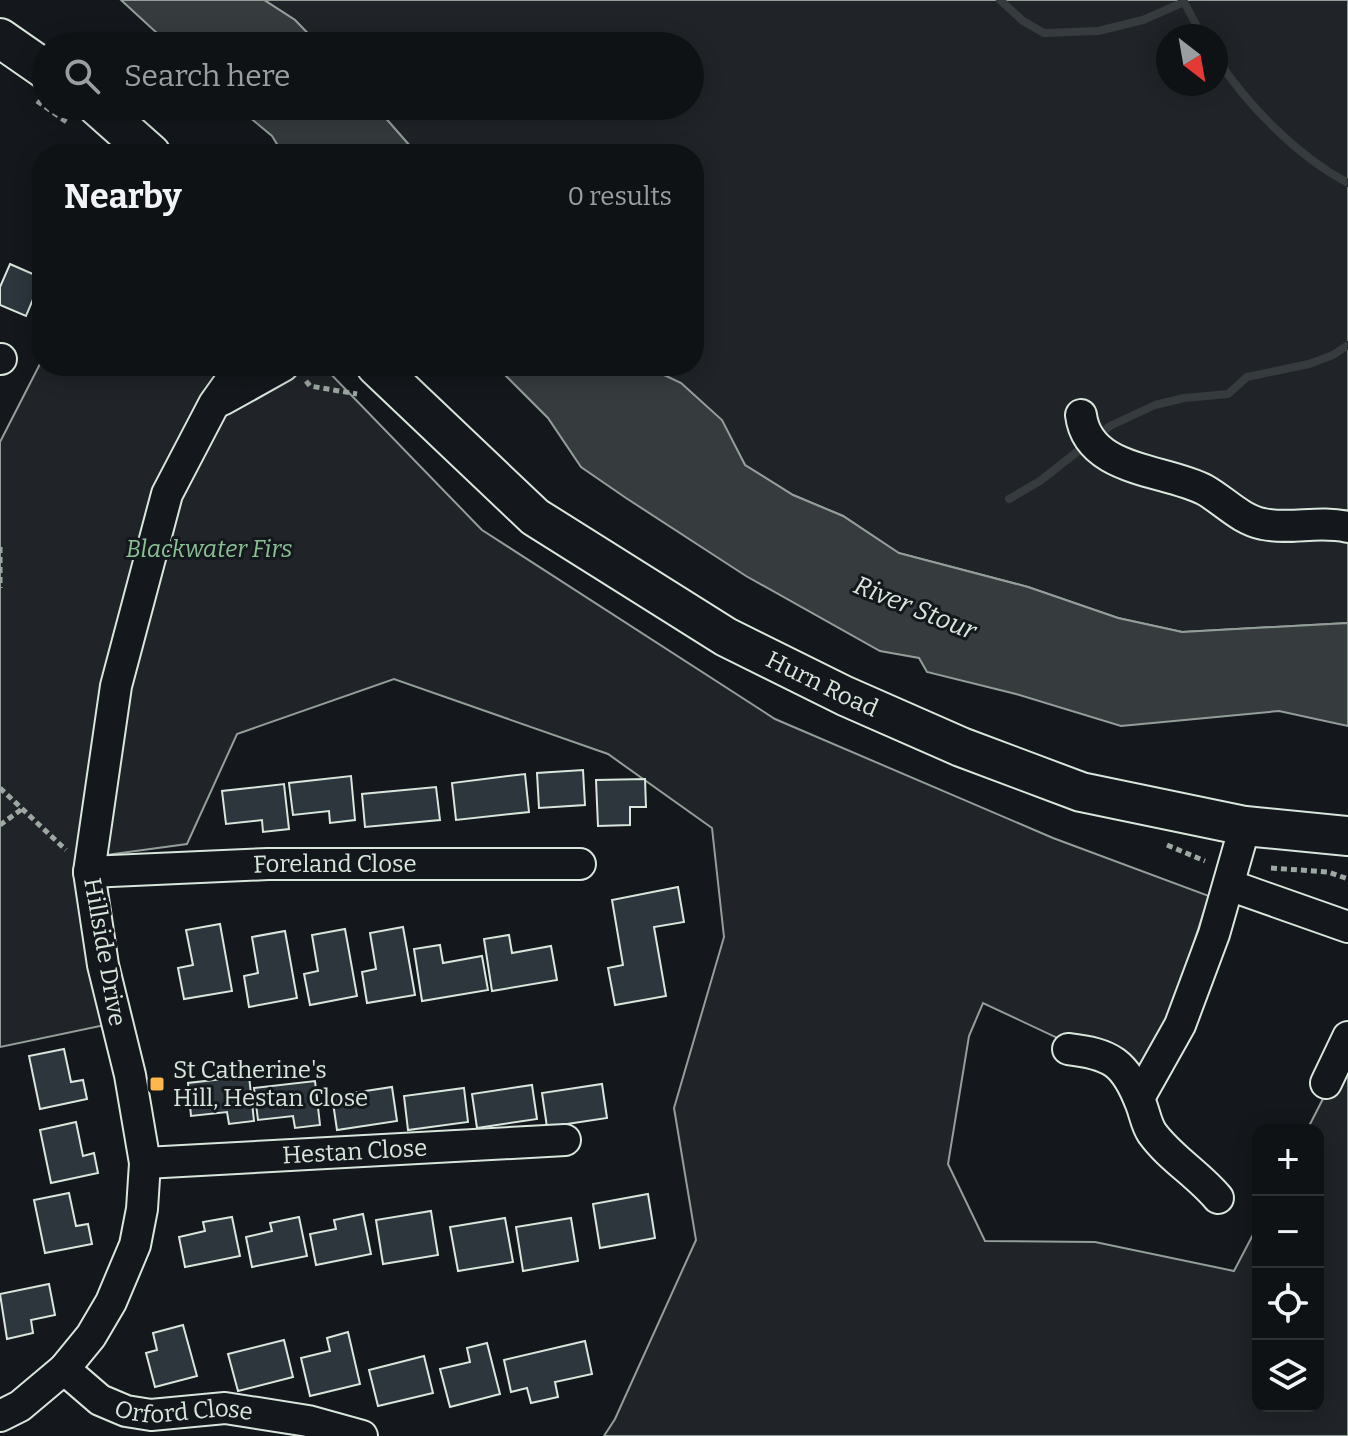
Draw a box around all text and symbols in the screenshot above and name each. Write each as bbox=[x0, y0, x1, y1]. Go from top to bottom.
north arrow bbox=[1156, 24, 1228, 96]
search box bbox=[32, 32, 704, 120]
icon: search bbox=[60, 54, 104, 98]
text: Search here bbox=[124, 58, 291, 94]
text: Nearby bbox=[64, 176, 182, 217]
text: 0 results bbox=[567, 181, 672, 212]
park label: Blackwater Firs bbox=[126, 535, 292, 563]
water label: River Stour bbox=[849, 569, 982, 647]
street label: Hurn Road bbox=[762, 645, 882, 723]
street label: Foreland Close bbox=[252, 850, 417, 879]
street label: Hillside Drive bbox=[78, 876, 132, 1028]
place label: St Catherine's Hill, Hestan Close bbox=[173, 1056, 368, 1112]
marker: St Catherine's Hill, Hestan Close bbox=[148, 1075, 166, 1093]
map controls bbox=[1252, 1124, 1324, 1412]
button: + bbox=[1252, 1124, 1324, 1196]
street label: Hestan Close bbox=[281, 1134, 428, 1169]
button: − bbox=[1252, 1196, 1324, 1268]
button: locate bbox=[1252, 1268, 1324, 1340]
button: layers bbox=[1252, 1340, 1324, 1412]
street label: Orford Close bbox=[110, 1394, 255, 1429]

